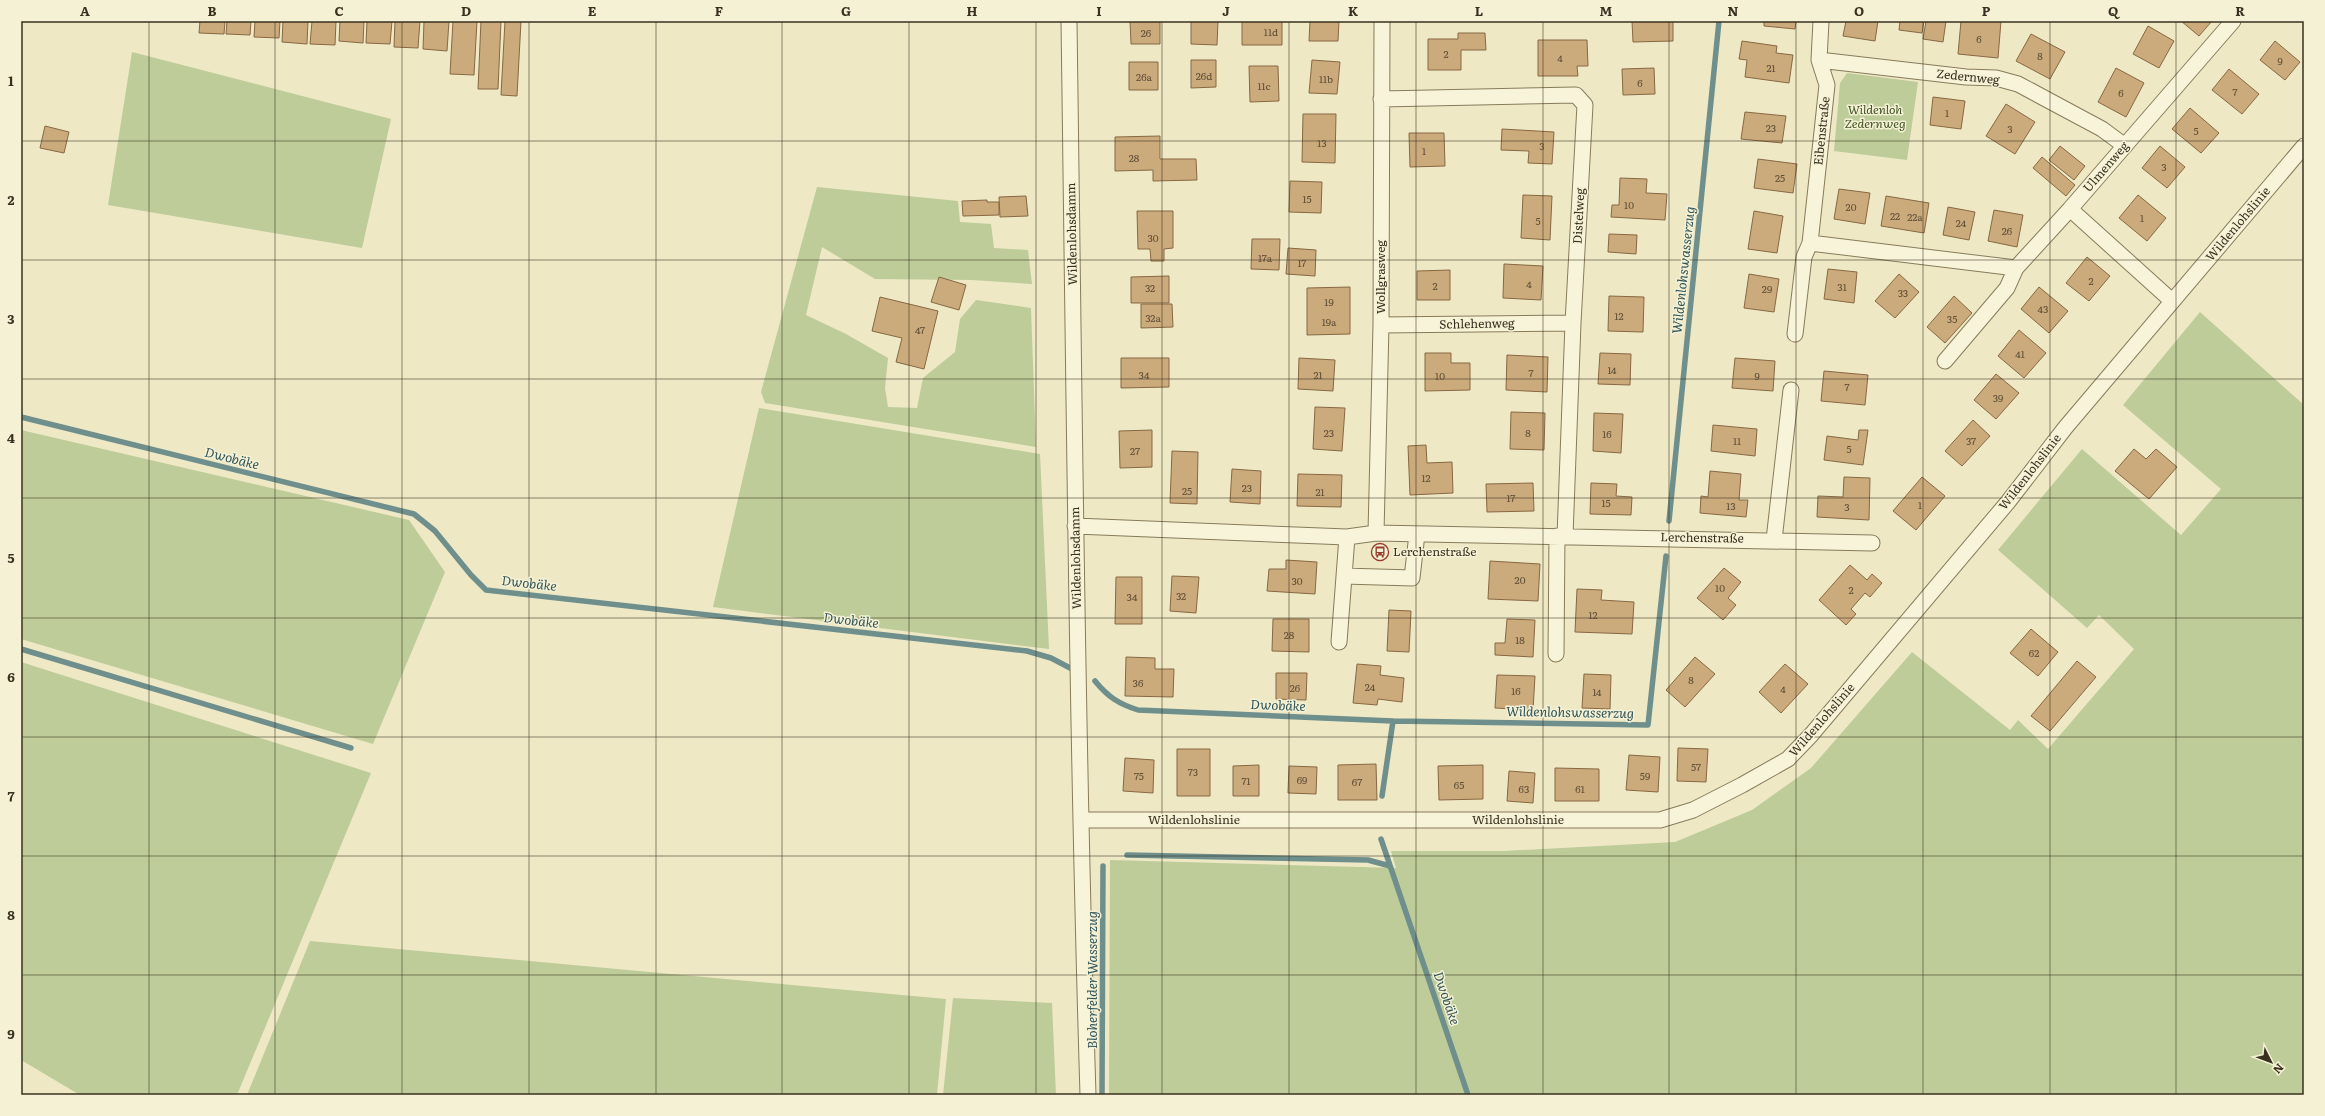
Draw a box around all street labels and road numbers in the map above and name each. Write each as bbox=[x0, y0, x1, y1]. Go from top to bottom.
street label: Zedernweg bbox=[1935, 64, 2001, 88]
street label: Eibenstraße bbox=[1808, 96, 1834, 166]
street label: Ulmenweg bbox=[2078, 137, 2133, 196]
street label: Wildenlohsdamm bbox=[1061, 182, 1081, 286]
street label: Wildenlohslinie bbox=[2201, 182, 2274, 264]
street label: Distelweg bbox=[1568, 187, 1588, 244]
street label: Wollgrasweg bbox=[1371, 240, 1389, 314]
street label: Schlehenweg bbox=[1439, 313, 1515, 333]
street label: Wildenlohslinie bbox=[1994, 430, 2065, 513]
street label: Wildenlohsdamm bbox=[1065, 506, 1085, 610]
street label: Lerchenstraße bbox=[1660, 527, 1744, 547]
street label: Wildenlohslinie bbox=[1784, 679, 1858, 760]
street label: Wildenlohslinie bbox=[1148, 810, 1240, 828]
street label: Wildenlohslinie bbox=[1472, 810, 1564, 828]

